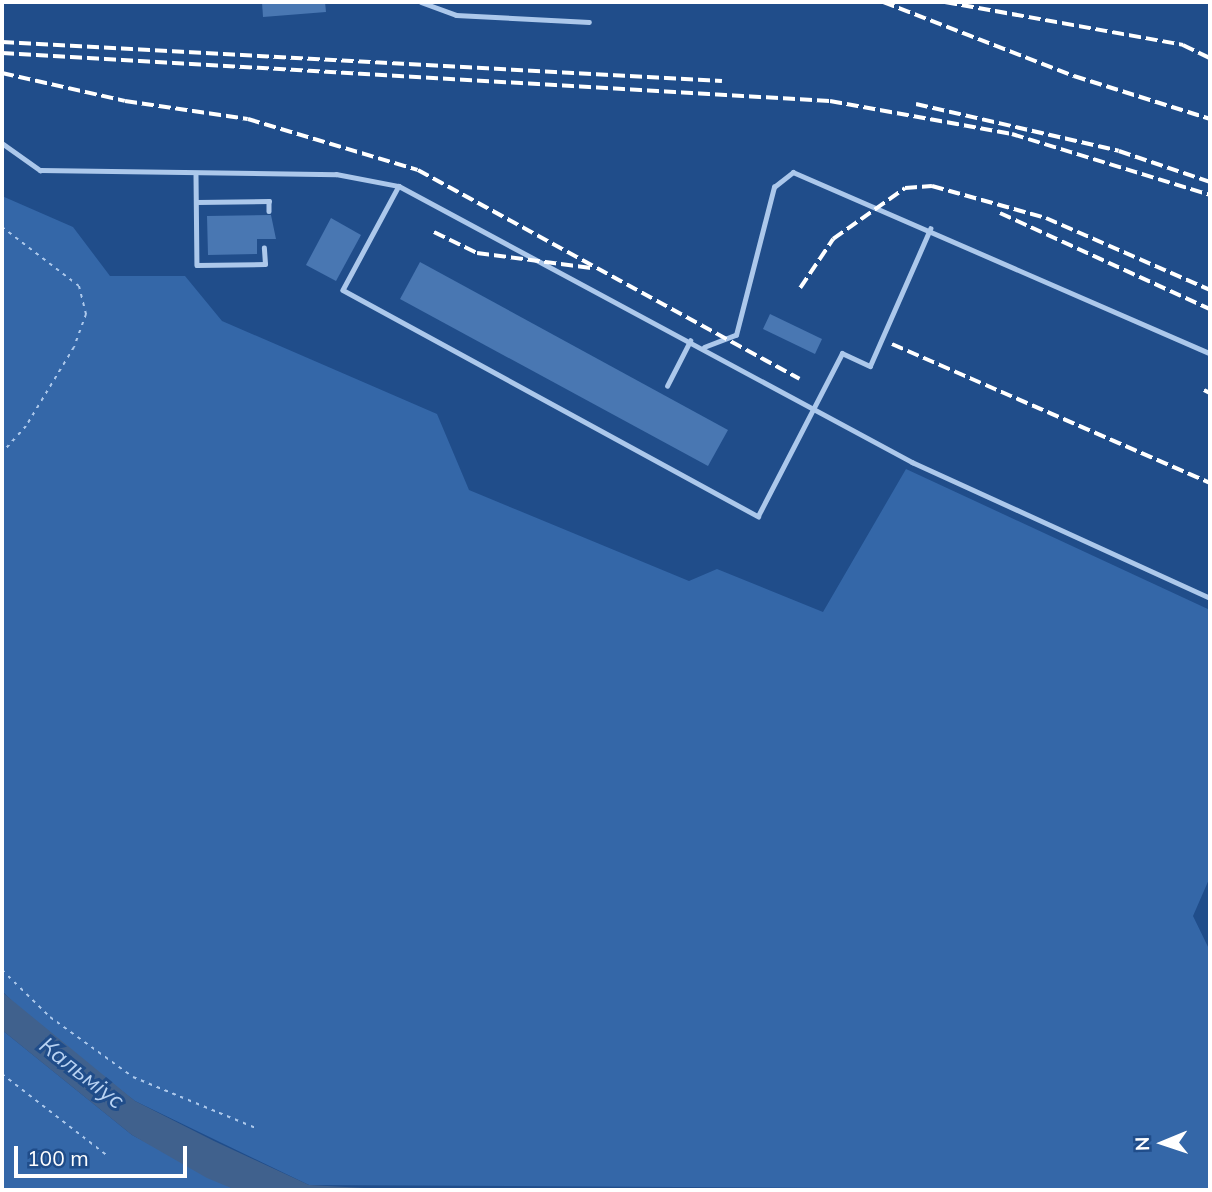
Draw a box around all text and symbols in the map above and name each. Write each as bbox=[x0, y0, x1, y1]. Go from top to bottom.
water label: Кальміус bbox=[34, 1031, 130, 1115]
north arrow bbox=[1128, 1108, 1198, 1178]
scale bar bbox=[18, 1132, 191, 1176]
text: N bbox=[1130, 1136, 1154, 1151]
text: 100 m bbox=[27, 1145, 89, 1171]

